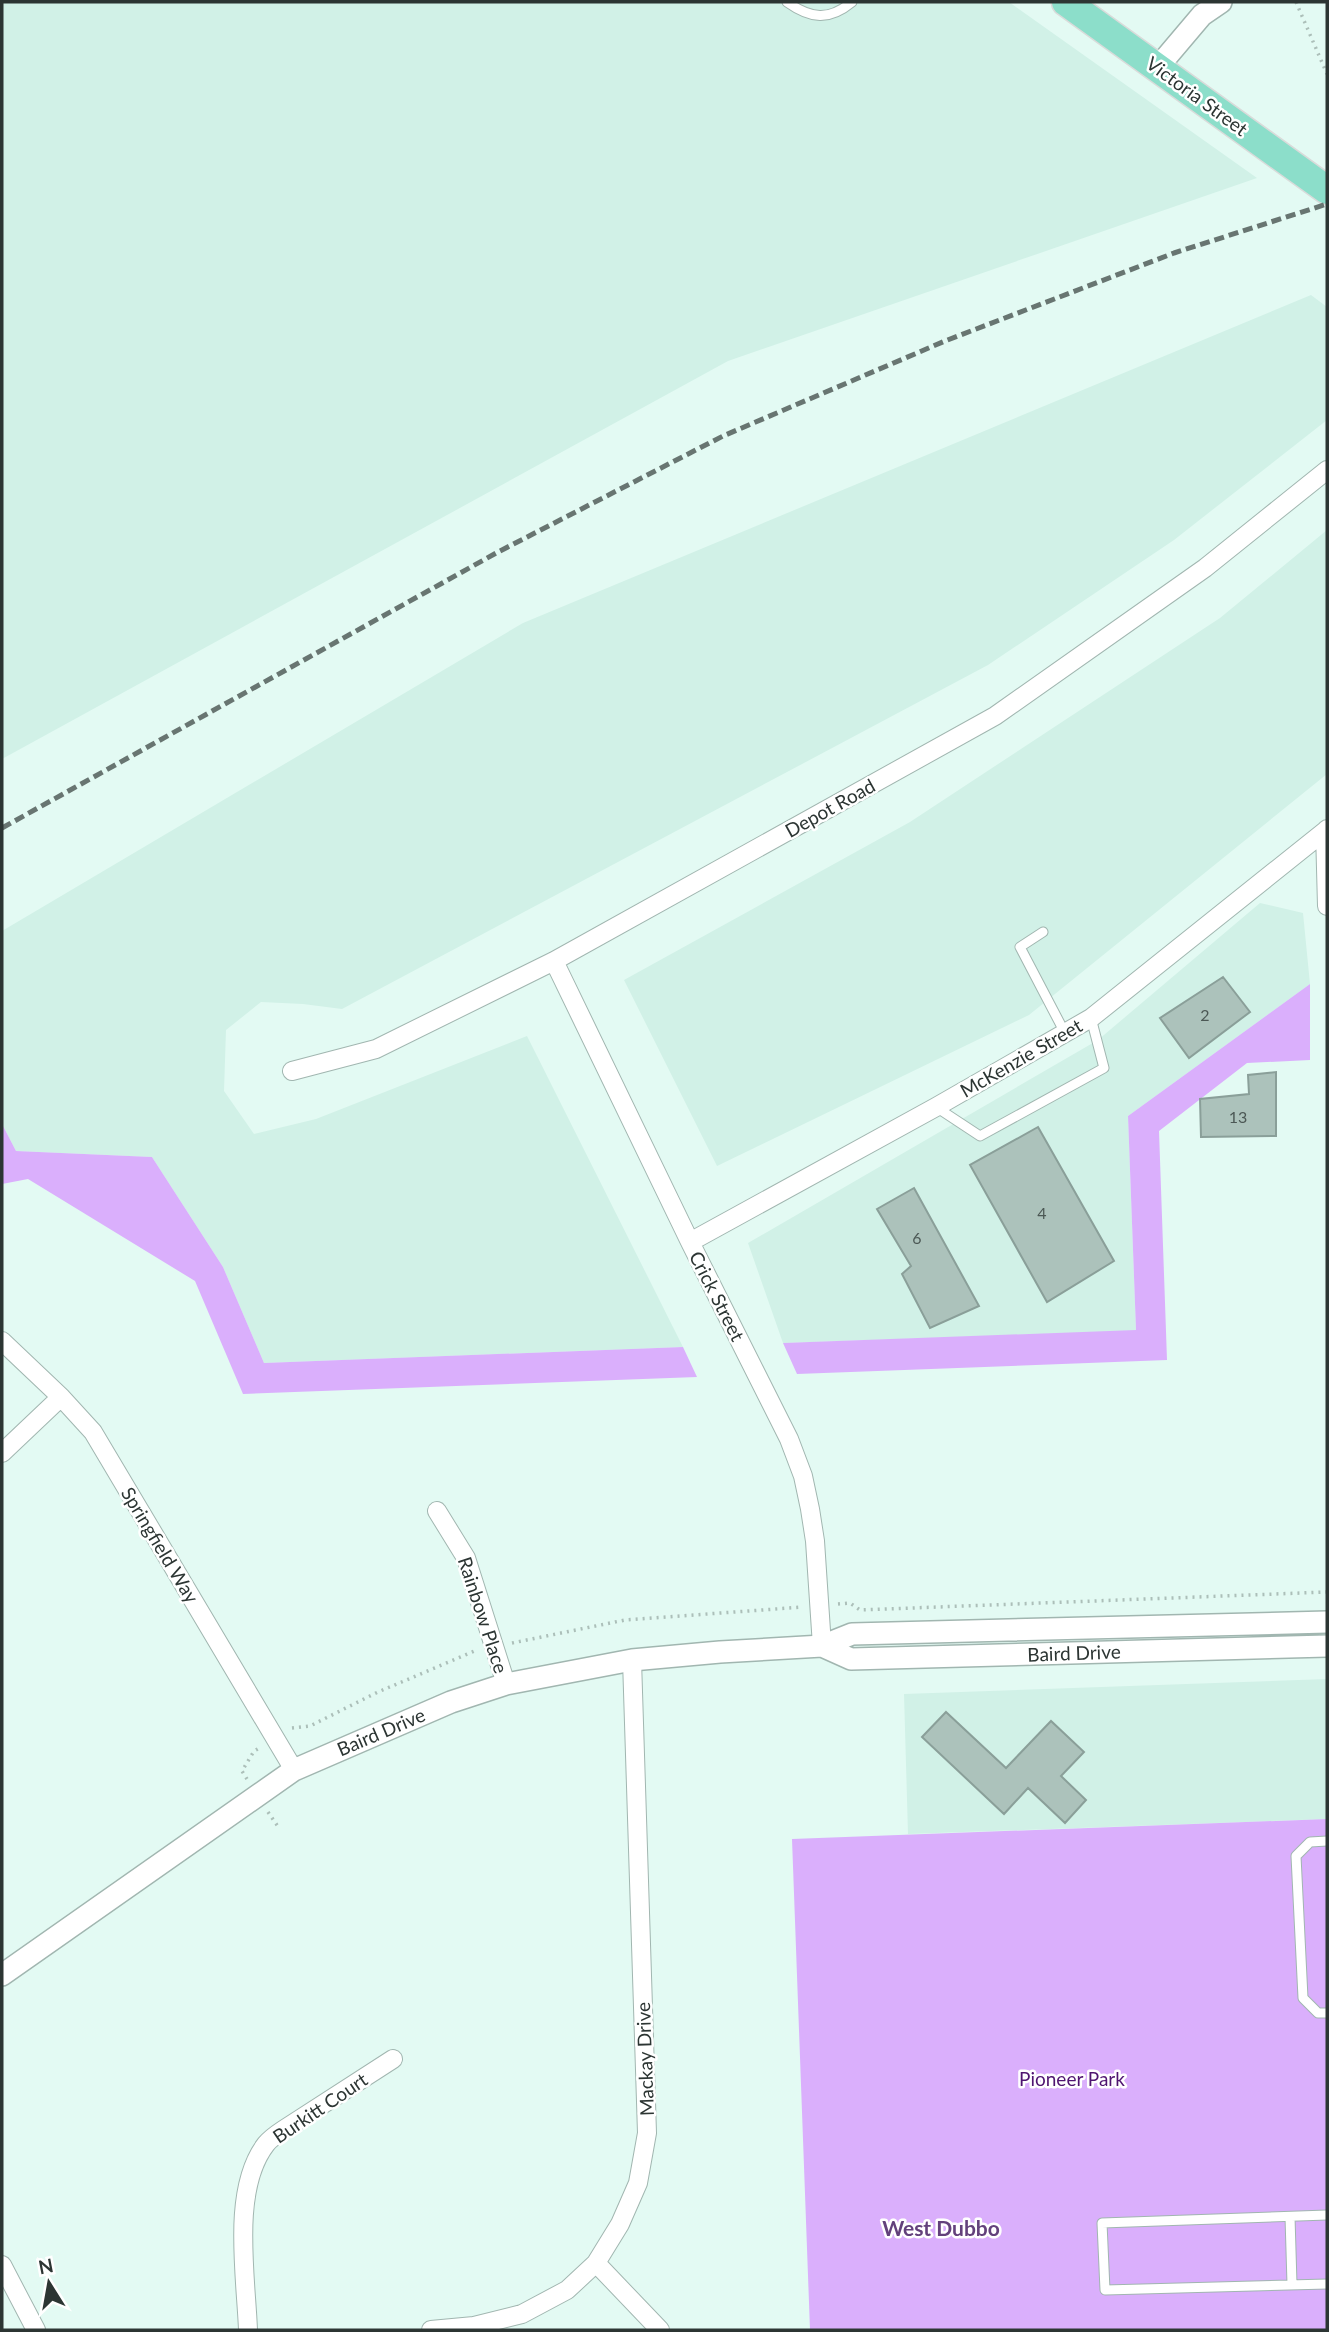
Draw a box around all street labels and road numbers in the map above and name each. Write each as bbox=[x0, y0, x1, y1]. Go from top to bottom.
street label: Victoria Street bbox=[1142, 51, 1253, 140]
street label: Depot Road bbox=[781, 773, 879, 842]
street label: McKenzie Street bbox=[956, 1013, 1086, 1102]
street label: Crick Street bbox=[685, 1247, 750, 1345]
street label: Springfield Way bbox=[117, 1483, 204, 1607]
street label: Rainbow Place bbox=[454, 1554, 513, 1676]
street label: Baird Drive bbox=[1027, 1639, 1121, 1666]
street label: Baird Drive bbox=[333, 1703, 428, 1760]
street label: Mackay Drive bbox=[631, 2002, 658, 2117]
street label: Burkitt Court bbox=[268, 2067, 372, 2148]

